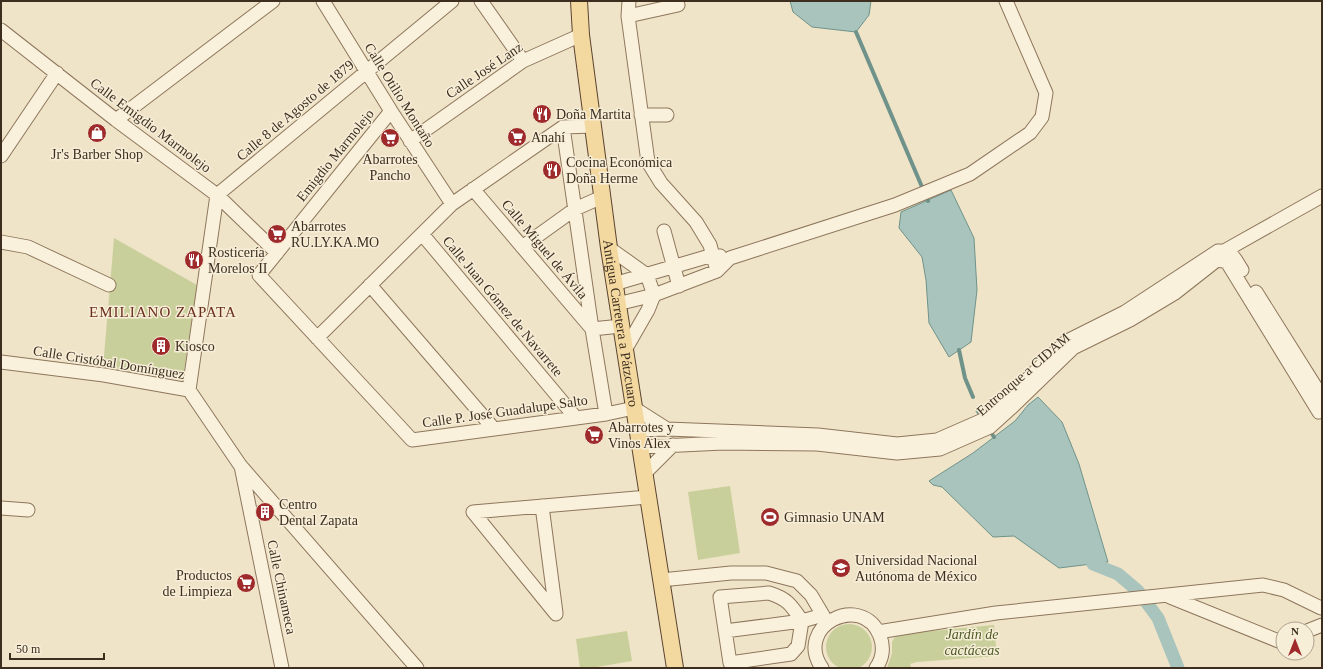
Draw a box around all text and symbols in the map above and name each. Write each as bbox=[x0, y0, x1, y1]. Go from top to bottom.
street label: Calle José Lanz bbox=[443, 39, 525, 101]
street label: Calle Otilio Montaño bbox=[361, 41, 438, 150]
street label: Calle 8 de Agosto de 1879 bbox=[234, 57, 357, 164]
street label: Calle Emigdio Marmolejo bbox=[87, 75, 214, 176]
restaurant icon: Doña Martita bbox=[531, 103, 553, 125]
street label: Emigdio Marmolejo bbox=[294, 106, 377, 204]
place label: Doña Martita bbox=[556, 107, 632, 122]
shop icon: Jr's Barber Shop bbox=[86, 122, 108, 144]
supermarket icon: Anahí bbox=[506, 126, 528, 148]
supermarket icon: Abarrotes Pancho bbox=[379, 127, 401, 149]
place label: Anahí bbox=[531, 130, 565, 145]
place label: Jr's Barber Shop bbox=[51, 147, 143, 162]
place label: Abarrotes Pancho bbox=[362, 152, 418, 183]
place label: Cocina Económica Doña Herme bbox=[566, 155, 673, 186]
restaurant icon: Cocina Económica Doña Herme bbox=[541, 159, 563, 181]
street label: Calle Miguel de Ávila bbox=[499, 196, 592, 303]
place label: Abarrotes RU.LY.KA.MO bbox=[291, 219, 379, 250]
supermarket icon: Abarrotes RU.LY.KA.MO bbox=[266, 223, 288, 245]
street label: Calle Juan Gómez de Navarrete bbox=[440, 233, 566, 379]
street label: Antigua Carretera a Pátzcuaro bbox=[600, 239, 641, 408]
place label: Rosticería Morelos II bbox=[208, 245, 268, 276]
restaurant icon: Rosticería Morelos II bbox=[183, 249, 205, 271]
district label: EMILIANO ZAPATA bbox=[89, 304, 237, 320]
street label: Entronque a CIDAM bbox=[974, 330, 1073, 419]
building icon: Kiosco bbox=[150, 335, 172, 357]
place label: Kiosco bbox=[175, 339, 215, 354]
street label: Calle Cristóbal Domínguez bbox=[32, 343, 186, 382]
street label: Calle P. José Guadalupe Salto bbox=[421, 392, 589, 431]
place label: Abarrotes y Vinos Alex bbox=[608, 420, 674, 451]
supermarket icon: Abarrotes y Vinos Alex bbox=[583, 424, 605, 446]
place label: Centro Dental Zapata bbox=[279, 497, 359, 528]
building icon: Centro Dental Zapata bbox=[254, 501, 276, 523]
sports icon: Gimnasio UNAM bbox=[759, 506, 781, 528]
place label: Gimnasio UNAM bbox=[784, 510, 885, 525]
street label: Calle Chinameca bbox=[264, 539, 299, 636]
place label: Universidad Nacional Autónoma de México bbox=[855, 553, 978, 584]
school or university icon: Universidad Nacional Autónoma de México bbox=[830, 557, 852, 579]
place label: Productos de Limpieza bbox=[162, 568, 233, 599]
supermarket icon: Productos de Limpieza bbox=[235, 572, 257, 594]
north arrow bbox=[1275, 621, 1315, 661]
text: N bbox=[1291, 625, 1299, 637]
park label: Jardín de cactáceas bbox=[944, 627, 1000, 658]
scale bar bbox=[10, 635, 104, 661]
text: 50 m bbox=[16, 642, 41, 656]

